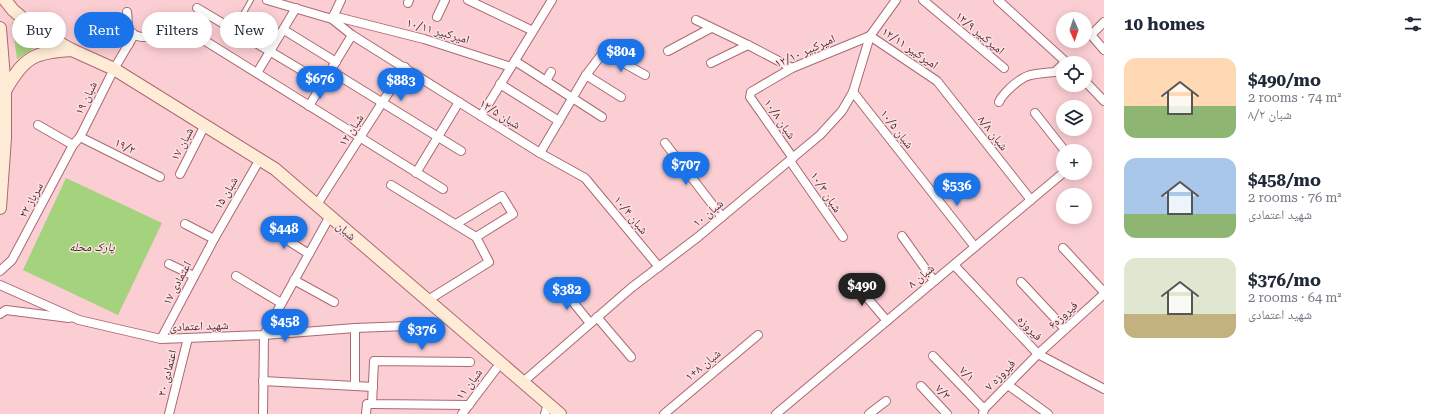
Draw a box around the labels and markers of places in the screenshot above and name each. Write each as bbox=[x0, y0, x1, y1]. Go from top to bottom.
pin: $804 bbox=[597, 39, 645, 73]
pin: $676 bbox=[296, 66, 344, 100]
pin: $883 bbox=[377, 68, 425, 102]
pin: $707 bbox=[662, 152, 710, 186]
pin: $536 bbox=[933, 173, 981, 207]
pin: $448 bbox=[260, 216, 308, 250]
pin: $490 bbox=[838, 273, 886, 307]
pin: $382 bbox=[543, 277, 591, 311]
pin: $458 bbox=[261, 309, 309, 343]
pin: $376 bbox=[398, 317, 446, 351]

